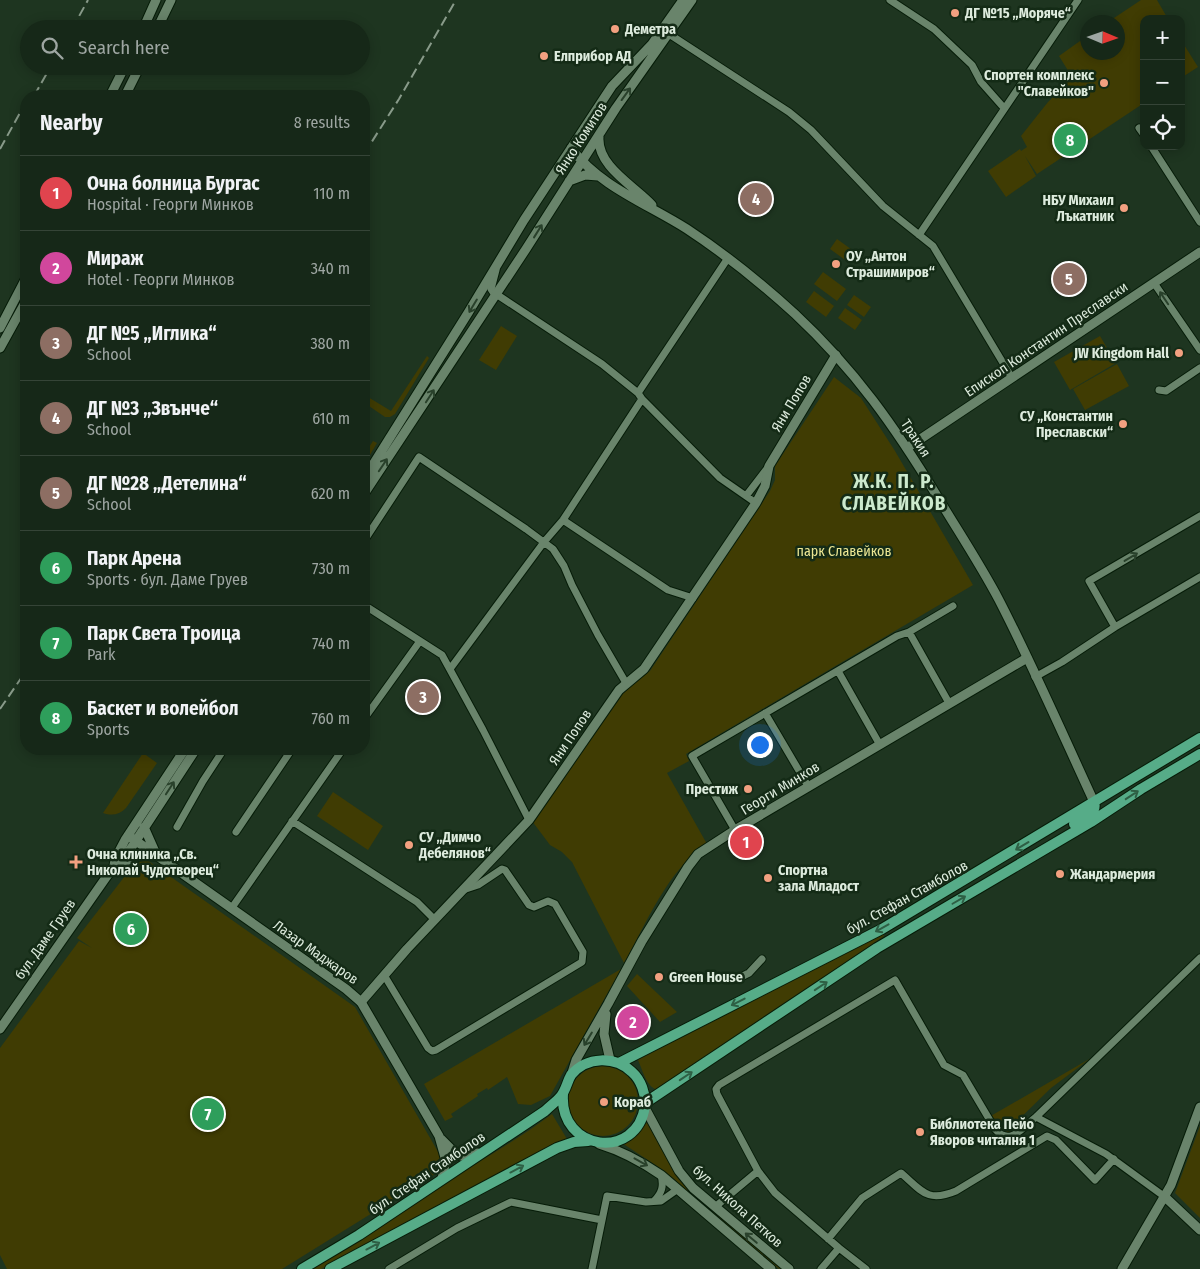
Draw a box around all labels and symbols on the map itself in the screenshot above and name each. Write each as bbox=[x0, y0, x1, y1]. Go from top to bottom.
place label: ДГ №15 „Моряче“ bbox=[964, 5, 1071, 22]
marker: ДГ №15 „Моряче“ bbox=[949, 7, 961, 19]
north arrow bbox=[1080, 15, 1125, 60]
place label: Деметра bbox=[624, 21, 676, 38]
marker: Деметра bbox=[609, 23, 621, 35]
place label: Елприбор АД bbox=[554, 48, 631, 65]
marker: Елприбор АД bbox=[538, 50, 550, 62]
place label: Спортен комплекс "Славейков" bbox=[984, 67, 1095, 100]
marker: Спортен комплекс "Славейков" bbox=[1098, 77, 1110, 89]
one-way arrow bbox=[621, 87, 631, 101]
street label: Янко Комитов bbox=[552, 99, 611, 178]
pin: 8 bbox=[1054, 121, 1086, 159]
pin: 4 bbox=[740, 180, 772, 218]
place label: НБУ Михаил Лъкатник bbox=[1043, 192, 1115, 225]
marker: НБУ Михаил Лъкатник bbox=[1118, 202, 1130, 214]
one-way arrow bbox=[533, 224, 543, 238]
place label: ОУ „Антон Страшимиров“ bbox=[846, 248, 935, 281]
marker: ОУ „Антон Страшимиров“ bbox=[830, 258, 842, 270]
pin: 5 bbox=[1053, 260, 1085, 298]
street label: Епископ Константин Преславски bbox=[961, 278, 1131, 401]
one-way arrow bbox=[1159, 292, 1169, 306]
one-way arrow bbox=[467, 298, 477, 312]
place label: JW Kingdom Hall bbox=[1073, 345, 1169, 362]
marker: JW Kingdom Hall bbox=[1173, 347, 1185, 359]
street label: Яни Попов bbox=[768, 372, 815, 435]
one-way arrow bbox=[425, 389, 435, 403]
place label: СУ „Константин Преславски“ bbox=[1020, 408, 1113, 441]
street label: Тракия bbox=[897, 416, 934, 460]
marker: СУ „Константин Преславски“ bbox=[1117, 418, 1129, 430]
one-way arrow bbox=[378, 458, 388, 472]
district label: Ж.К. П. Р. СЛАВЕЙКОВ bbox=[842, 470, 946, 515]
park label: парк Славейков bbox=[796, 543, 892, 560]
one-way arrow bbox=[1123, 551, 1137, 561]
pin: 3 bbox=[407, 678, 439, 716]
street label: Яни Попов bbox=[546, 706, 595, 768]
your location bbox=[747, 732, 773, 758]
street label: Георги Минков bbox=[738, 758, 823, 819]
one-way arrow bbox=[165, 781, 175, 795]
place label: Престиж bbox=[686, 781, 738, 798]
marker: Престиж bbox=[742, 783, 754, 795]
one-way arrow bbox=[1125, 790, 1139, 800]
pin: 1 bbox=[730, 823, 762, 861]
place label: СУ „Димчо Дебелянов“ bbox=[418, 829, 491, 862]
marker: СУ „Димчо Дебелянов“ bbox=[403, 839, 415, 851]
one-way arrow bbox=[1016, 841, 1030, 851]
place label: Oчна клиника „Св. Николай Чудотворец“ bbox=[87, 846, 219, 879]
marker: Oчна клиника „Св. Николай Чудотворец“ bbox=[69, 855, 83, 869]
street label: бул. Стефан Стамболов bbox=[844, 857, 971, 938]
place label: Спортна зала Младост bbox=[778, 862, 860, 895]
place label: Жандармерия bbox=[1069, 866, 1155, 883]
marker: Жандармерия bbox=[1054, 868, 1066, 880]
marker: Спортна зала Младост bbox=[762, 872, 774, 884]
one-way arrow bbox=[951, 894, 965, 904]
street label: бул. Даме Груев bbox=[11, 896, 79, 983]
pin: 6 bbox=[115, 910, 147, 948]
street label: Лазар Маджаров bbox=[270, 917, 362, 988]
one-way arrow bbox=[875, 923, 890, 933]
place label: Green House bbox=[669, 969, 743, 986]
marker: Green House bbox=[653, 971, 665, 983]
one-way arrow bbox=[814, 981, 828, 991]
one-way arrow bbox=[731, 998, 746, 1007]
pin: 2 bbox=[617, 1003, 649, 1041]
one-way arrow bbox=[582, 1032, 592, 1046]
one-way arrow bbox=[678, 1071, 692, 1081]
place label: Кораб bbox=[614, 1094, 651, 1111]
pin: 7 bbox=[192, 1095, 224, 1133]
marker: Кораб bbox=[598, 1096, 610, 1108]
place label: Библиотека Пейо Яворов читалня 1 bbox=[930, 1116, 1035, 1149]
marker: Библиотека Пейо Яворов читалня 1 bbox=[914, 1126, 926, 1138]
street label: бул. Стефан Стамболов bbox=[366, 1128, 489, 1219]
one-way arrow bbox=[634, 1158, 648, 1168]
street label: бул. Никола Петков bbox=[689, 1161, 786, 1251]
one-way arrow bbox=[509, 1164, 524, 1174]
one-way arrow bbox=[745, 1232, 758, 1243]
one-way arrow bbox=[366, 1240, 380, 1250]

